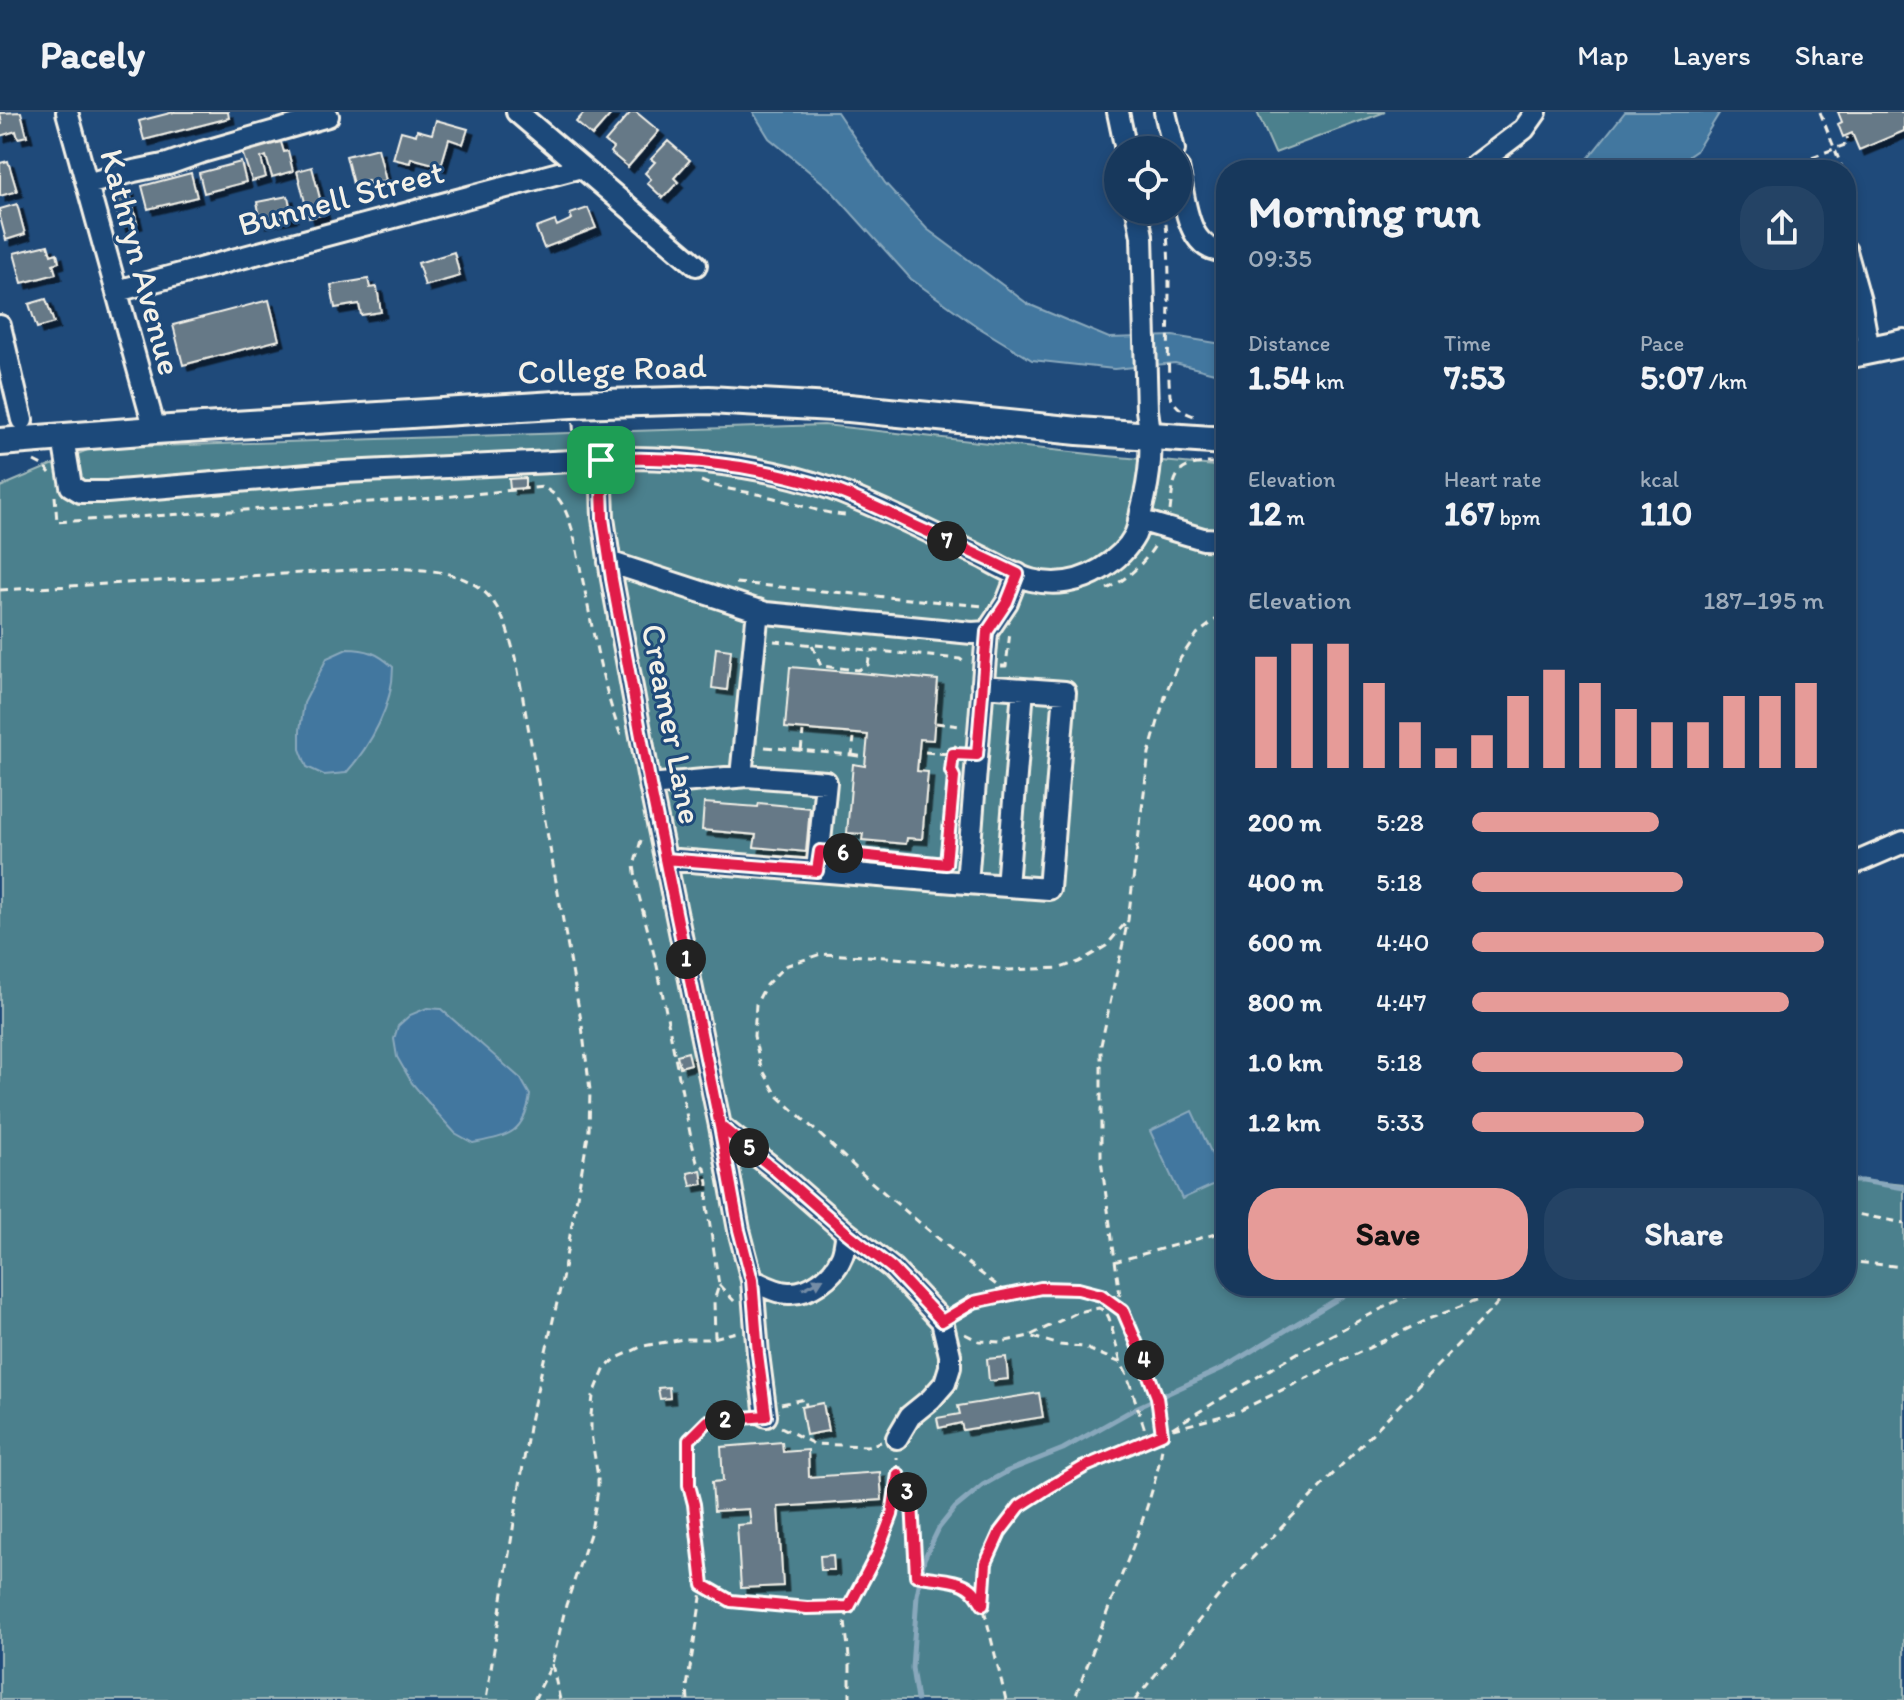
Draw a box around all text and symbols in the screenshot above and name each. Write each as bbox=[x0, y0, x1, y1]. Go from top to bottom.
text: Pacely bbox=[40, 32, 145, 78]
text: Map bbox=[1577, 38, 1629, 72]
text: Layers bbox=[1673, 38, 1751, 72]
text: Share bbox=[1795, 38, 1864, 72]
map controls bbox=[1104, 136, 1192, 224]
button: locate bbox=[1104, 136, 1192, 224]
street label: Kathryn Avenue bbox=[91, 144, 191, 380]
street label: Bunnell Street bbox=[233, 151, 449, 245]
text: Morning run bbox=[1248, 185, 1481, 238]
button: share bbox=[1740, 186, 1824, 270]
text: 09:35 bbox=[1248, 242, 1312, 274]
text: Distance bbox=[1248, 330, 1330, 357]
text: Time bbox=[1444, 330, 1491, 357]
text: Pace bbox=[1640, 330, 1684, 357]
street label: College Road bbox=[517, 345, 708, 393]
text: 1.54 bbox=[1248, 357, 1310, 398]
text: 7:53 bbox=[1444, 357, 1506, 398]
text: 5:07 bbox=[1640, 357, 1704, 398]
text: km bbox=[1310, 368, 1344, 395]
text: /km bbox=[1704, 368, 1747, 395]
pin bbox=[567, 426, 635, 494]
icon: arrive bbox=[579, 438, 623, 482]
text: Elevation bbox=[1248, 466, 1335, 493]
text: Heart rate bbox=[1444, 466, 1541, 493]
text: kcal bbox=[1640, 466, 1679, 493]
text: 12 bbox=[1248, 493, 1282, 534]
text: 167 bbox=[1444, 493, 1495, 534]
text: 110 bbox=[1640, 493, 1693, 534]
text: m bbox=[1282, 504, 1305, 531]
text: bpm bbox=[1495, 504, 1540, 531]
pin: 7 bbox=[927, 521, 967, 561]
text: 7 bbox=[942, 527, 952, 554]
text: Elevation bbox=[1248, 584, 1351, 616]
text: 187–195 m bbox=[1703, 584, 1824, 616]
street label: Creamer Lane bbox=[632, 620, 712, 828]
text: 200 m bbox=[1248, 806, 1321, 838]
text: 5:28 bbox=[1376, 806, 1424, 838]
pin: 6 bbox=[823, 833, 863, 873]
text: 6 bbox=[837, 839, 849, 866]
text: 400 m bbox=[1248, 866, 1323, 898]
text: 5:18 bbox=[1376, 866, 1422, 898]
text: 600 m bbox=[1248, 926, 1322, 958]
text: 4:40 bbox=[1376, 926, 1430, 958]
pin: 1 bbox=[666, 939, 706, 979]
text: 1 bbox=[681, 945, 691, 972]
text: 800 m bbox=[1248, 986, 1322, 1018]
text: 4:47 bbox=[1376, 986, 1427, 1018]
text: 1.0 km bbox=[1248, 1046, 1323, 1078]
text: 5:18 bbox=[1376, 1046, 1422, 1078]
text: 1.2 km bbox=[1248, 1106, 1320, 1138]
text: 5:33 bbox=[1376, 1106, 1424, 1138]
pin: 5 bbox=[729, 1128, 769, 1168]
text: 5 bbox=[743, 1134, 755, 1161]
button: Save bbox=[1248, 1188, 1528, 1280]
button: Share bbox=[1544, 1188, 1824, 1280]
one-way arrow bbox=[802, 1278, 824, 1292]
pin: 4 bbox=[1124, 1340, 1164, 1380]
text: 4 bbox=[1137, 1346, 1151, 1373]
pin: 2 bbox=[705, 1400, 745, 1440]
text: 2 bbox=[719, 1406, 731, 1433]
pin: 3 bbox=[887, 1472, 927, 1512]
text: 3 bbox=[901, 1478, 913, 1505]

